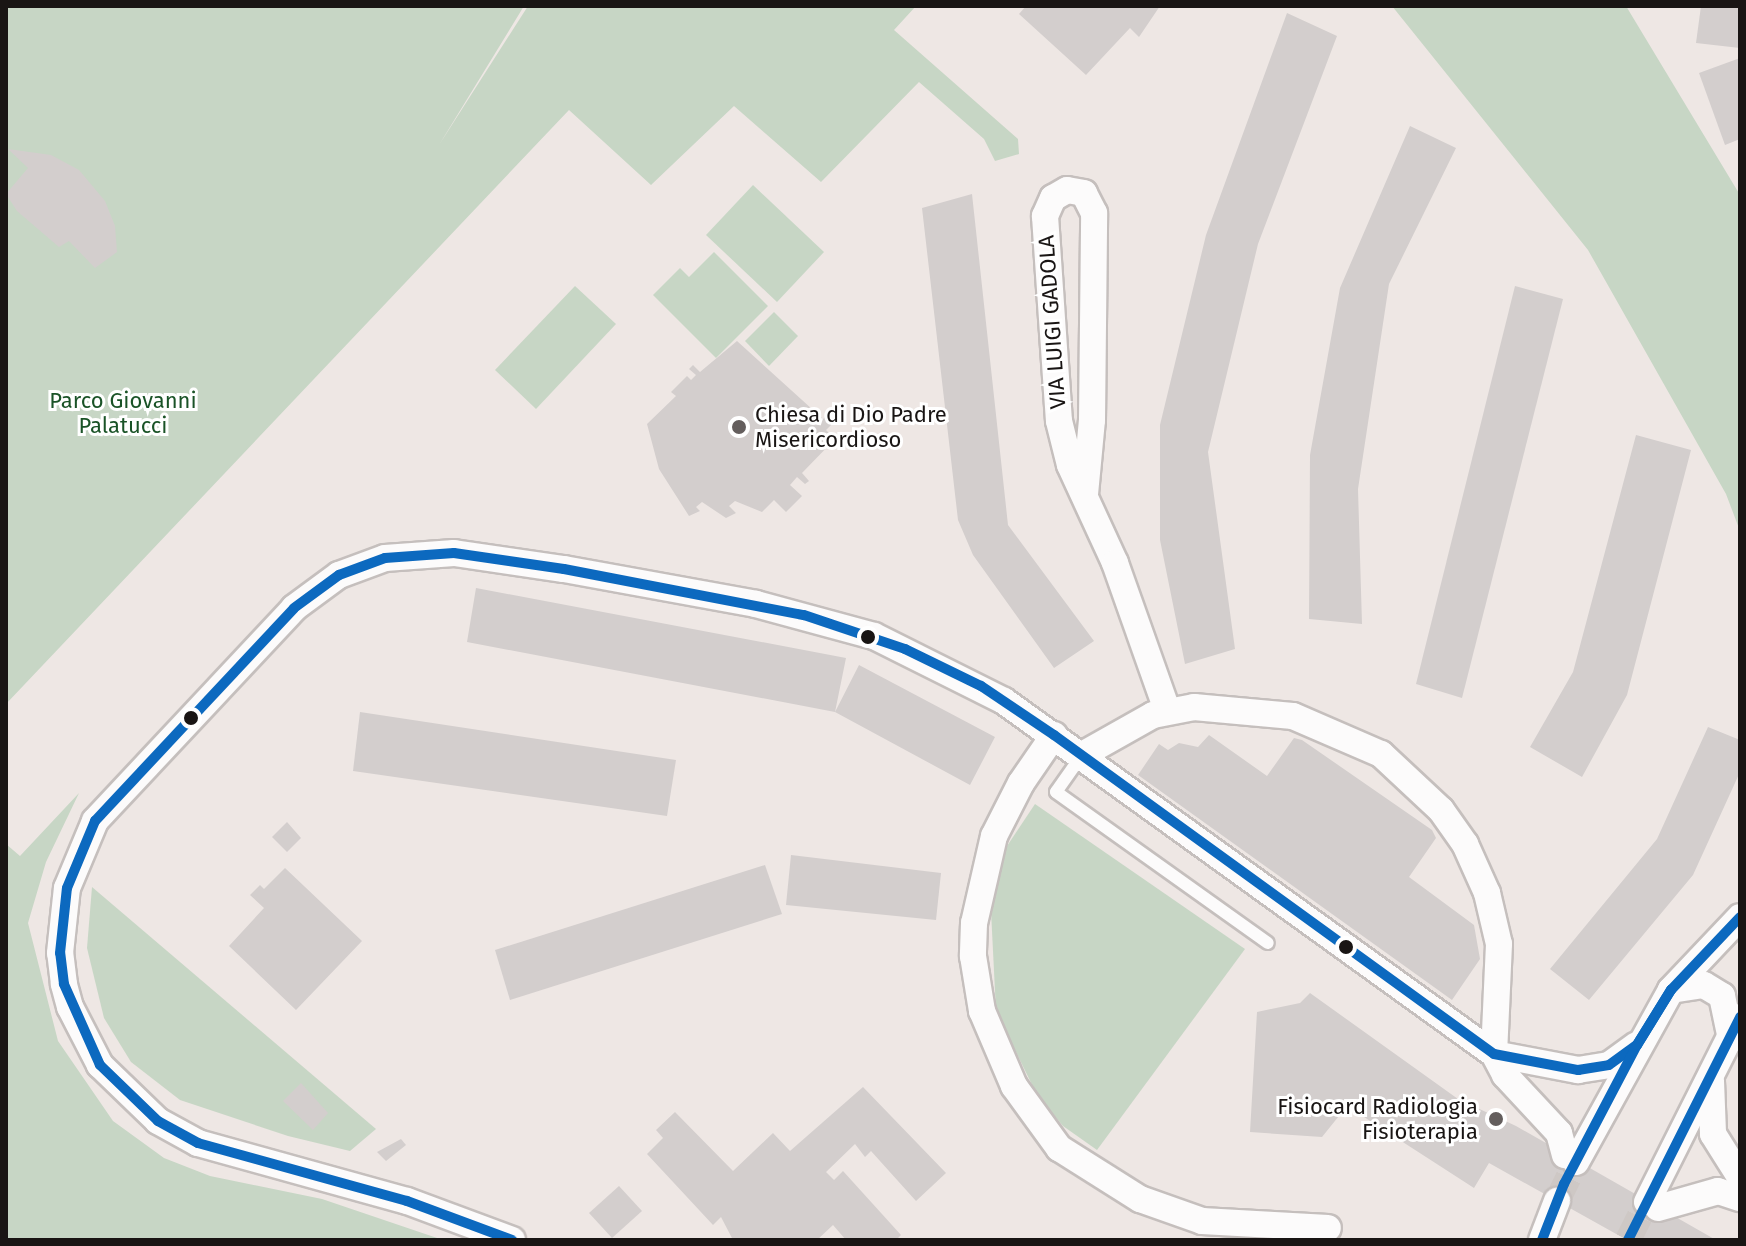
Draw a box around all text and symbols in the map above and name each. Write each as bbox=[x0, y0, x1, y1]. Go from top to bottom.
street label: VIA LUIGI GADOLA bbox=[1033, 234, 1071, 410]
park label: Parco Giovanni Palatucci bbox=[49, 387, 197, 438]
place label: Chiesa di Dio Padre Misericordioso bbox=[755, 401, 947, 452]
marker: Chiesa di Dio Padre Misericordioso bbox=[730, 418, 748, 436]
unlabelled marker bbox=[860, 629, 876, 645]
unlabelled marker bbox=[183, 710, 199, 726]
unlabelled marker bbox=[1338, 939, 1354, 955]
place label: Fisiocard Radiologia Fisioterapia bbox=[1277, 1093, 1478, 1144]
marker: Fisiocard Radiologia Fisioterapia bbox=[1485, 1108, 1507, 1130]

